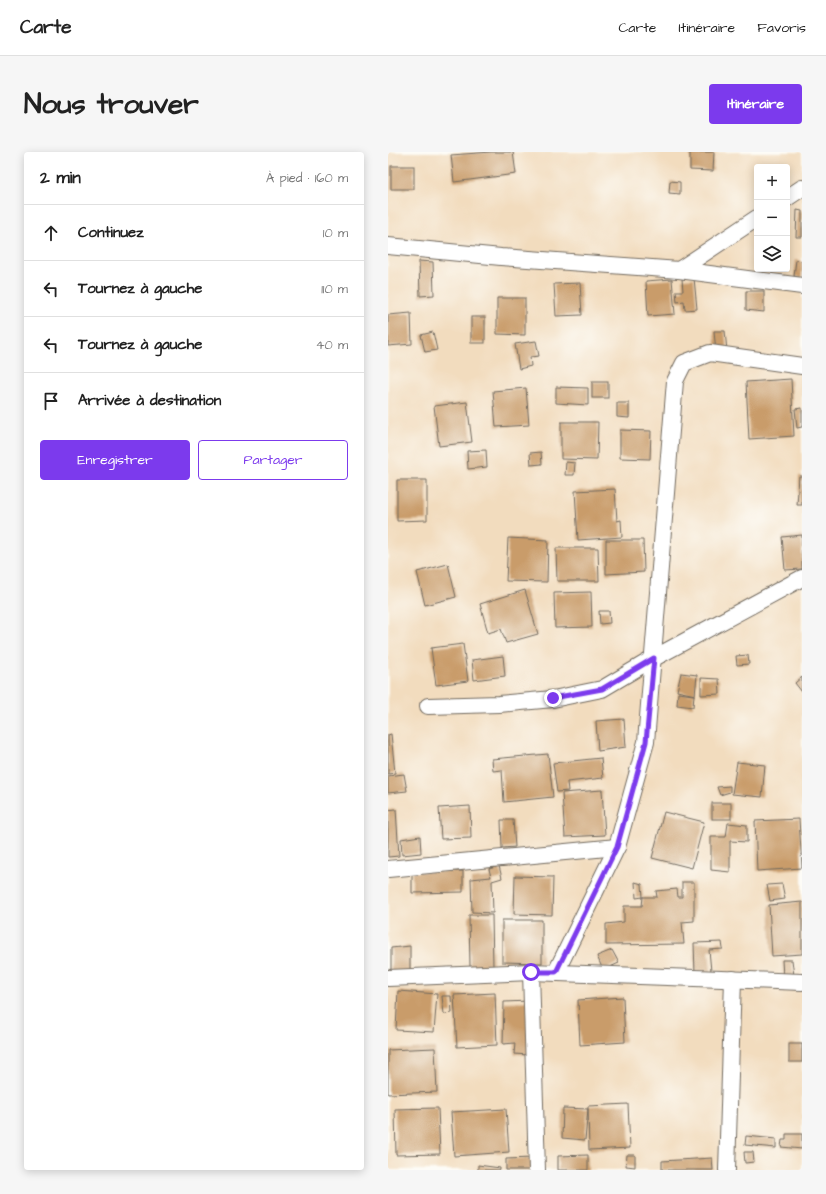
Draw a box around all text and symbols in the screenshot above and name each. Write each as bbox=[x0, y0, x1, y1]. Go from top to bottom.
text: Carte bbox=[20, 14, 72, 41]
text: Carte bbox=[618, 18, 656, 38]
text: Itinéraire bbox=[678, 18, 735, 38]
text: Favoris bbox=[757, 18, 806, 38]
button: Itinéraire bbox=[709, 84, 802, 124]
text: Nous trouver bbox=[24, 85, 199, 124]
map controls bbox=[754, 164, 790, 272]
button: + bbox=[754, 164, 790, 200]
text: 2 min bbox=[40, 166, 81, 190]
text: À pied · 160 m bbox=[266, 169, 348, 187]
button: − bbox=[754, 200, 790, 236]
icon: ahead bbox=[40, 222, 62, 244]
text: Continuez bbox=[78, 222, 144, 243]
text: 10 m bbox=[323, 224, 348, 242]
button: layers bbox=[754, 236, 790, 272]
icon: left bbox=[40, 278, 62, 300]
text: Tournez à gauche bbox=[78, 278, 202, 299]
text: 110 m bbox=[321, 280, 348, 298]
icon: left bbox=[40, 334, 62, 356]
text: Tournez à gauche bbox=[78, 334, 202, 355]
text: 40 m bbox=[316, 336, 348, 354]
icon: arrive bbox=[40, 390, 62, 412]
text: Arrivée à destination bbox=[78, 390, 221, 411]
button: Enregistrer bbox=[40, 440, 190, 480]
button: Partager bbox=[198, 440, 348, 480]
route end bbox=[544, 689, 562, 707]
route start bbox=[522, 963, 540, 981]

